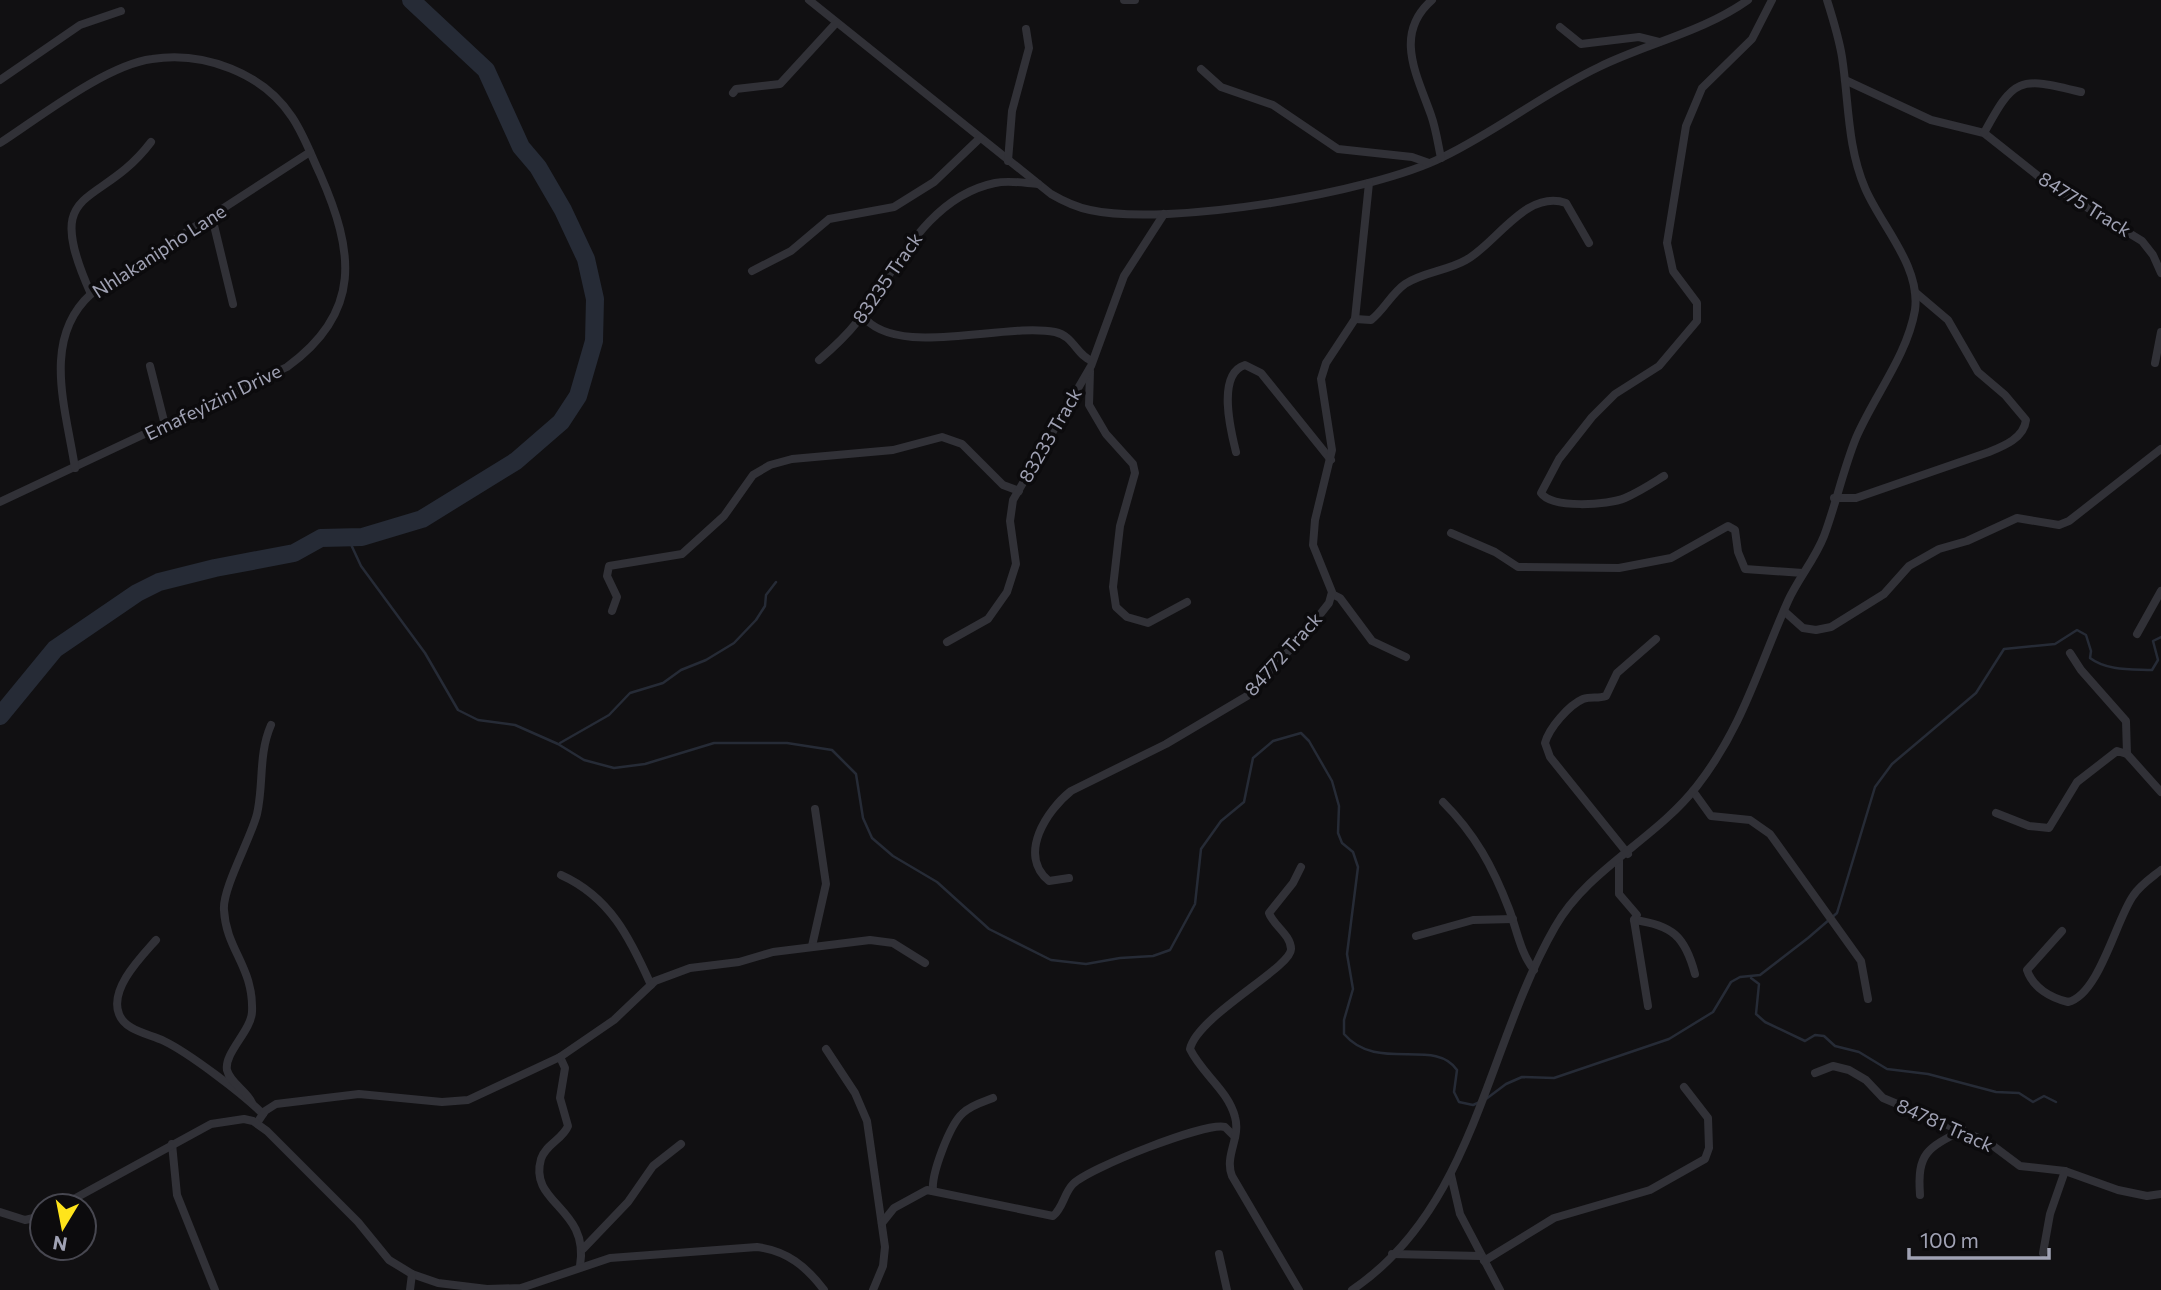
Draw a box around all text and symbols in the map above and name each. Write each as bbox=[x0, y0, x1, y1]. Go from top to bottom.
street label: 84775 Track bbox=[2035, 166, 2136, 241]
street label: Nhlakanipho Lane bbox=[88, 199, 230, 302]
street label: 83235 Track bbox=[847, 228, 926, 328]
street label: Emafeyizini Drive bbox=[141, 359, 285, 445]
street label: 83233 Track bbox=[1013, 383, 1086, 486]
street label: 84772 Track bbox=[1239, 607, 1326, 700]
street label: 84781 Track bbox=[1893, 1093, 1997, 1156]
north arrow bbox=[28, 1192, 98, 1262]
scale bar bbox=[1909, 1216, 2049, 1260]
text: 100 m bbox=[1920, 1227, 1979, 1252]
text: N bbox=[51, 1232, 69, 1257]

